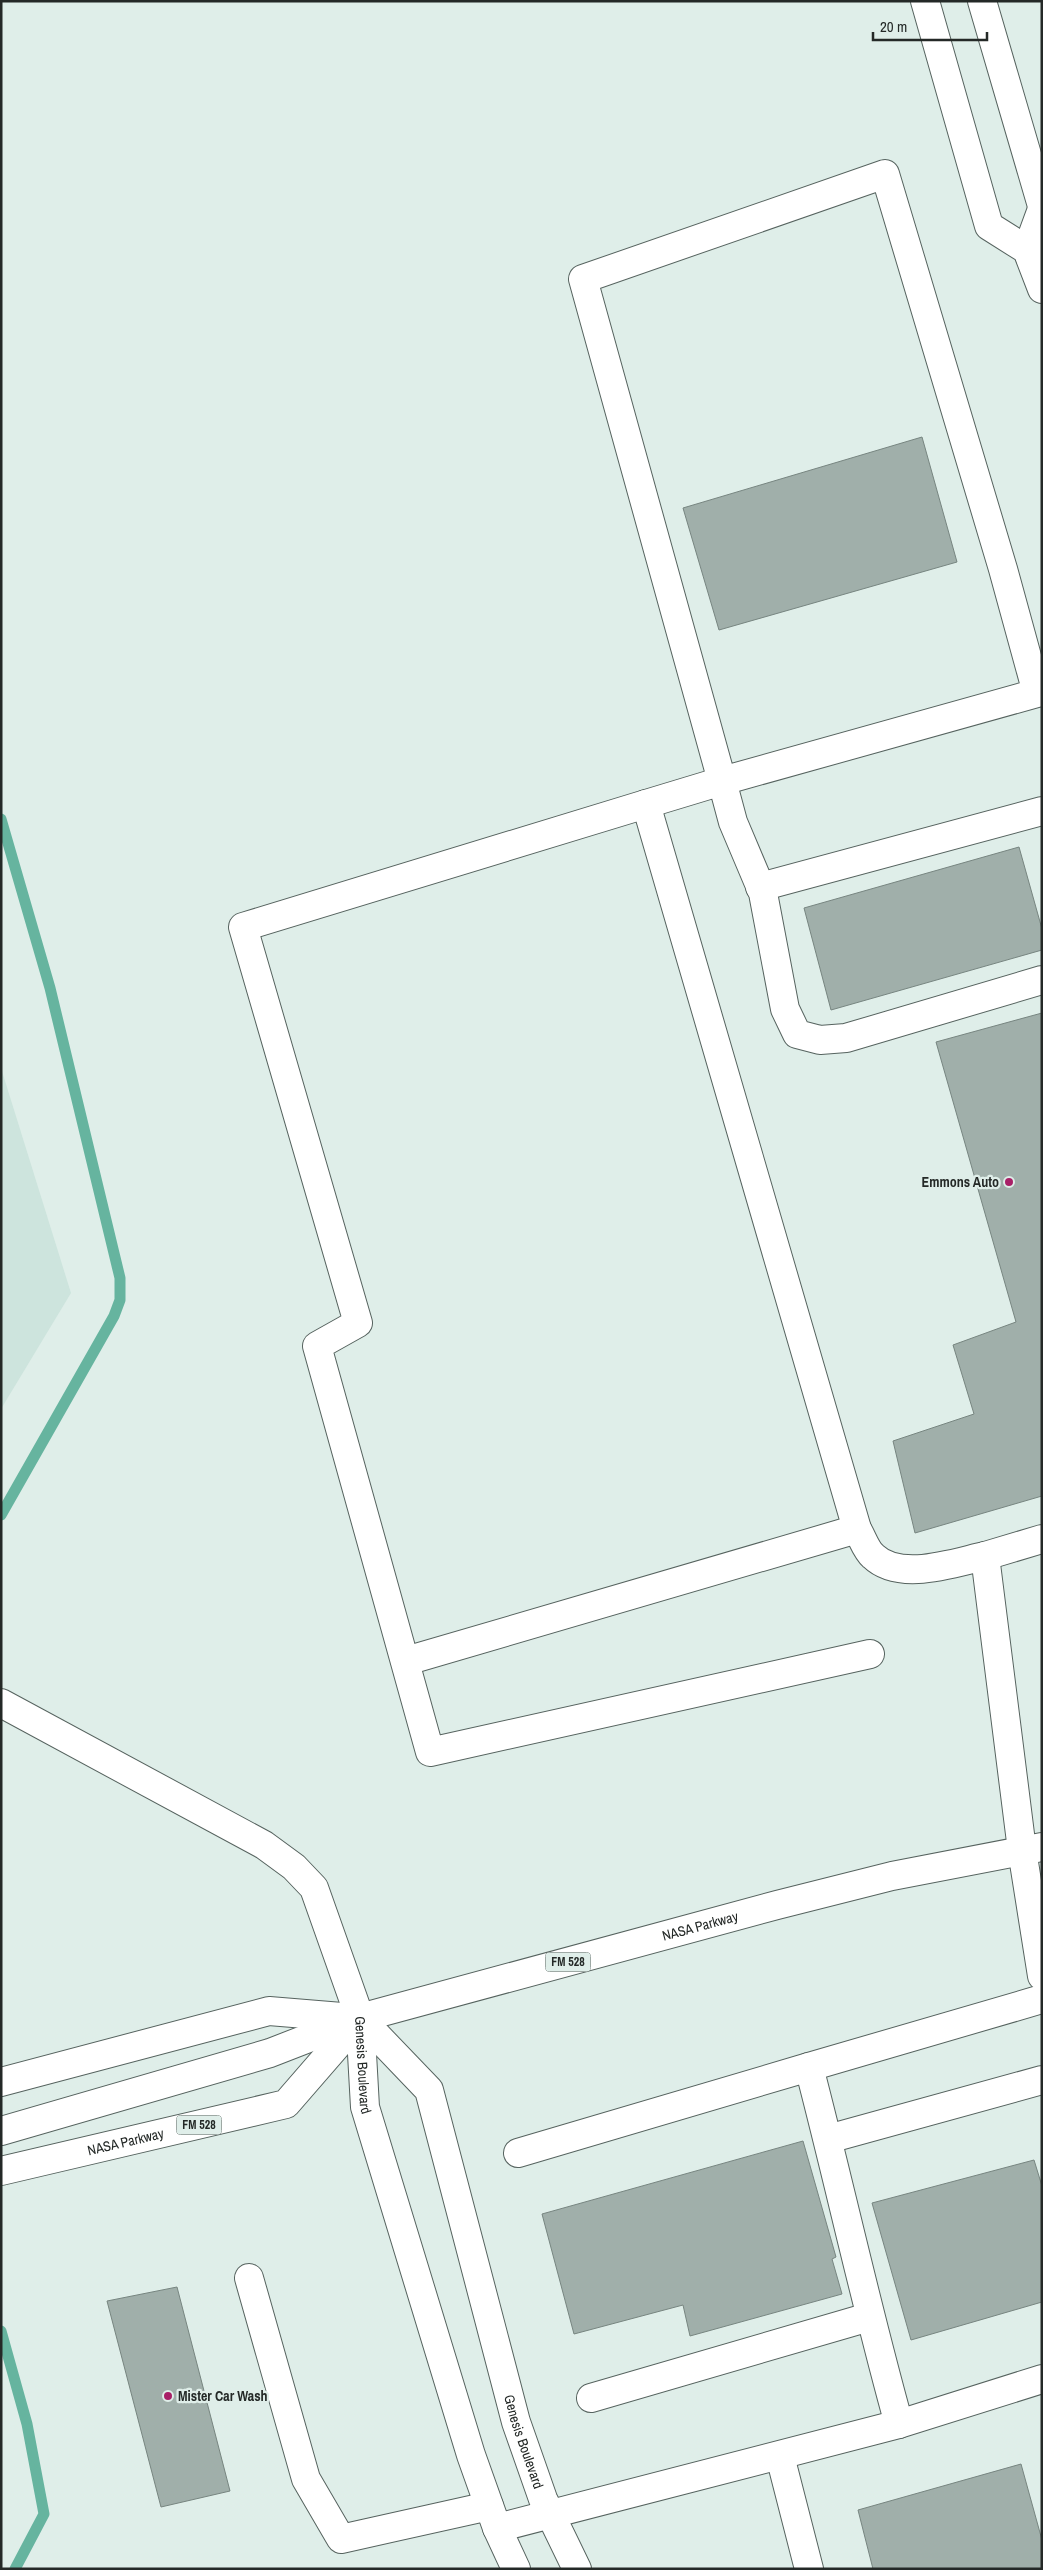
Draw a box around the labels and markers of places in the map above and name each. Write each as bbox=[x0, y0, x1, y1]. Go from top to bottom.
place label: Emmons Auto bbox=[922, 1173, 999, 1191]
marker: Emmons Auto bbox=[1003, 1176, 1015, 1188]
place label: Mister Car Wash bbox=[178, 2387, 268, 2405]
marker: Mister Car Wash bbox=[162, 2390, 174, 2402]

